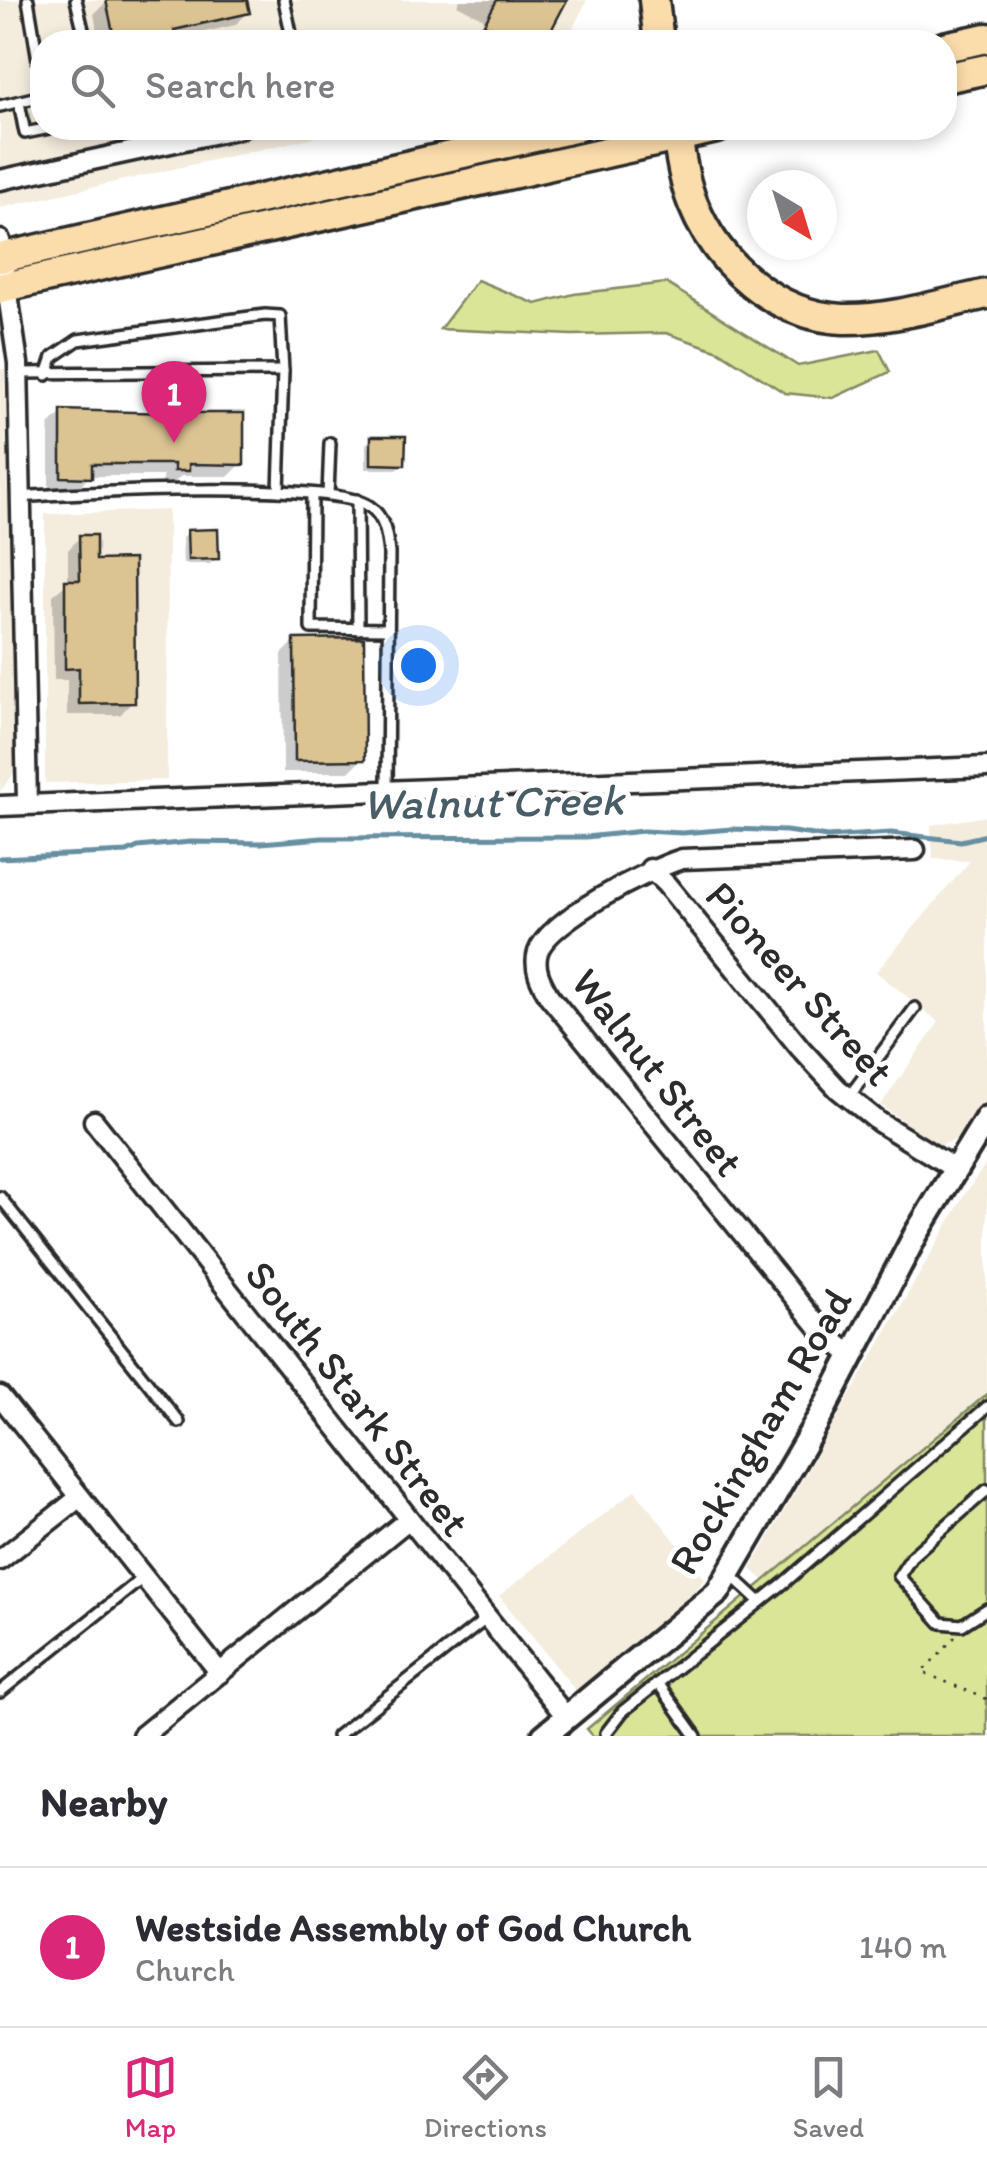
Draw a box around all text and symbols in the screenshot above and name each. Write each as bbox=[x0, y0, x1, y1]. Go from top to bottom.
search box bbox=[30, 30, 957, 140]
icon: search bbox=[65, 58, 120, 113]
text: Search here bbox=[145, 62, 336, 108]
north arrow bbox=[747, 170, 837, 260]
pin: 1 bbox=[142, 360, 206, 443]
your location bbox=[393, 640, 444, 691]
water label: Walnut Creek bbox=[362, 772, 627, 830]
street label: Pioneer Street bbox=[695, 870, 905, 1096]
street label: Walnut Street bbox=[561, 958, 755, 1186]
street label: South Stark Street bbox=[235, 1250, 481, 1546]
street label: Rockingham Road bbox=[657, 1279, 863, 1583]
text: Nearby bbox=[40, 1776, 167, 1827]
text: Westside Assembly of God Church bbox=[135, 1905, 691, 1951]
text: 1 bbox=[65, 1928, 80, 1966]
text: 140 m bbox=[859, 1928, 947, 1966]
text: Church bbox=[135, 1951, 235, 1989]
tab: Map bbox=[123, 2050, 178, 2144]
tab: Directions bbox=[424, 2050, 547, 2144]
tab: Saved bbox=[793, 2050, 864, 2144]

